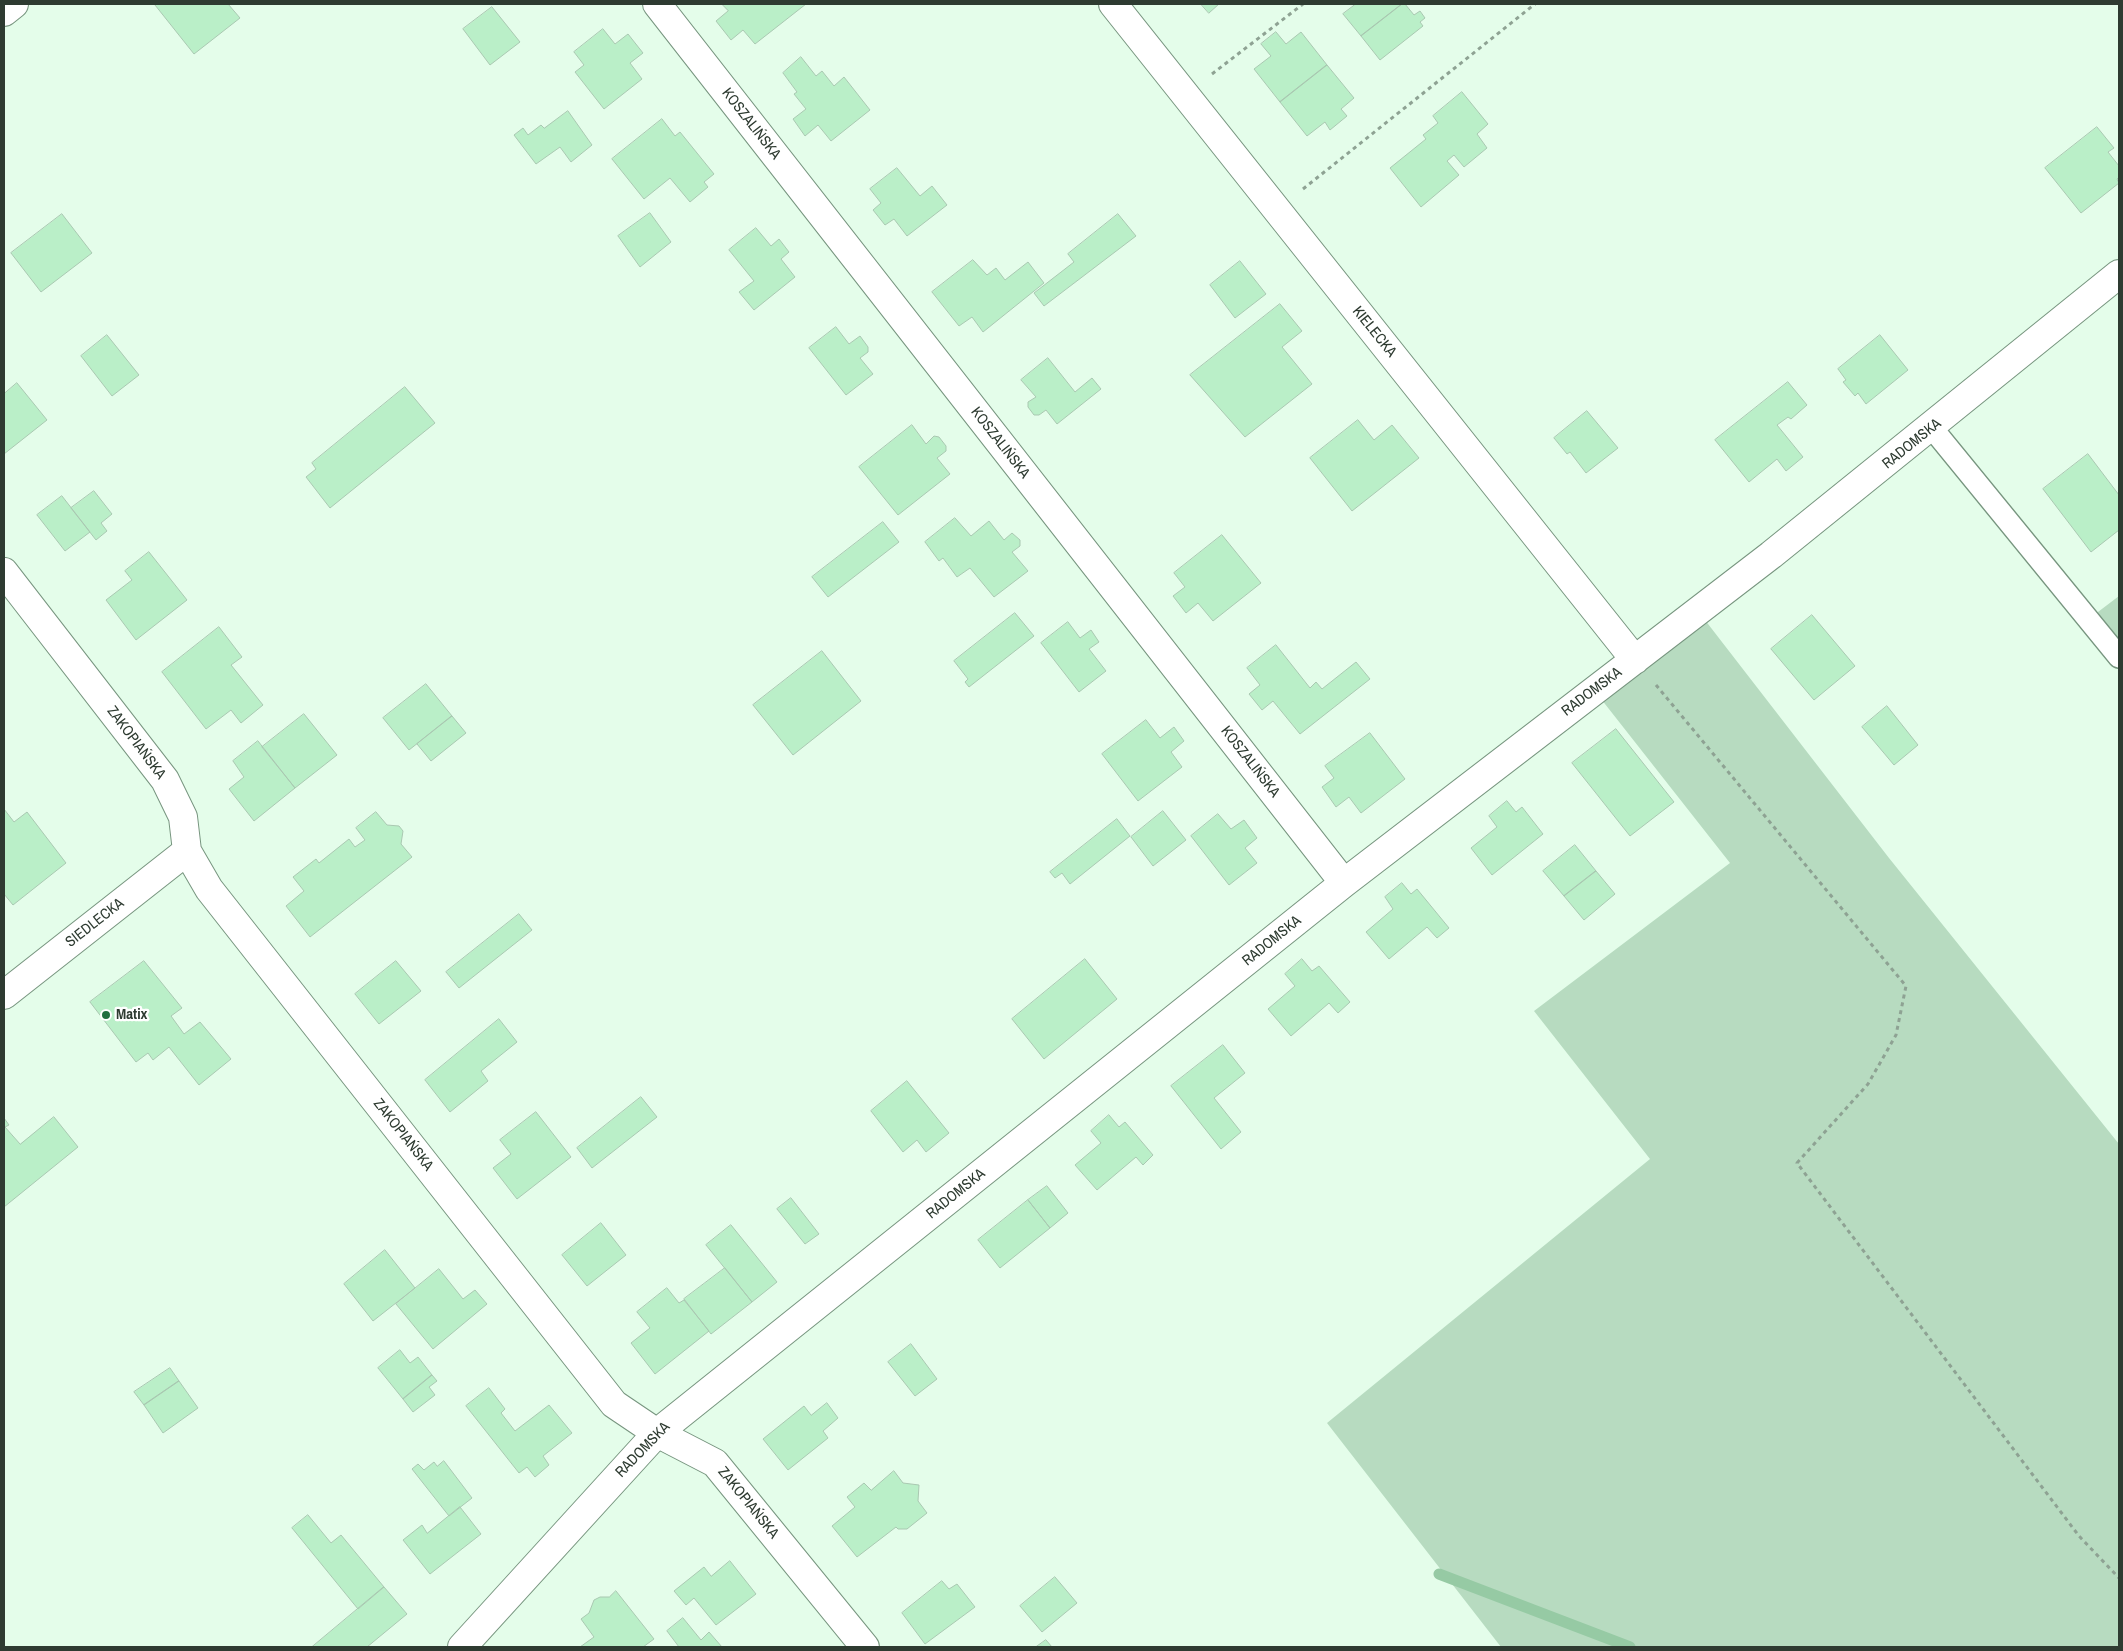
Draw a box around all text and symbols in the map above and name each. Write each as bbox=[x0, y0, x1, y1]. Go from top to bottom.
street label: KOSZALIŃSKA bbox=[718, 85, 784, 163]
street label: KIELECKA bbox=[1348, 303, 1400, 361]
street label: KOSZALIŃSKA bbox=[967, 404, 1033, 482]
street label: RADOMSKA bbox=[1879, 415, 1945, 473]
street label: RADOMSKA bbox=[1558, 664, 1626, 720]
street label: ZAKOPIAŃSKA bbox=[103, 703, 169, 783]
street label: KOSZALIŃSKA bbox=[1217, 723, 1283, 801]
street label: SIEDLECKA bbox=[62, 895, 128, 951]
street label: RADOMSKA bbox=[1239, 912, 1305, 970]
place label: Matix bbox=[116, 1006, 147, 1024]
marker: Matix bbox=[100, 1009, 112, 1021]
street label: ZAKOPIAŃSKA bbox=[369, 1095, 437, 1175]
street label: RADOMSKA bbox=[923, 1165, 989, 1223]
street label: RADOMSKA bbox=[612, 1418, 674, 1482]
street label: ZAKOPIAŃSKA bbox=[714, 1464, 782, 1542]

